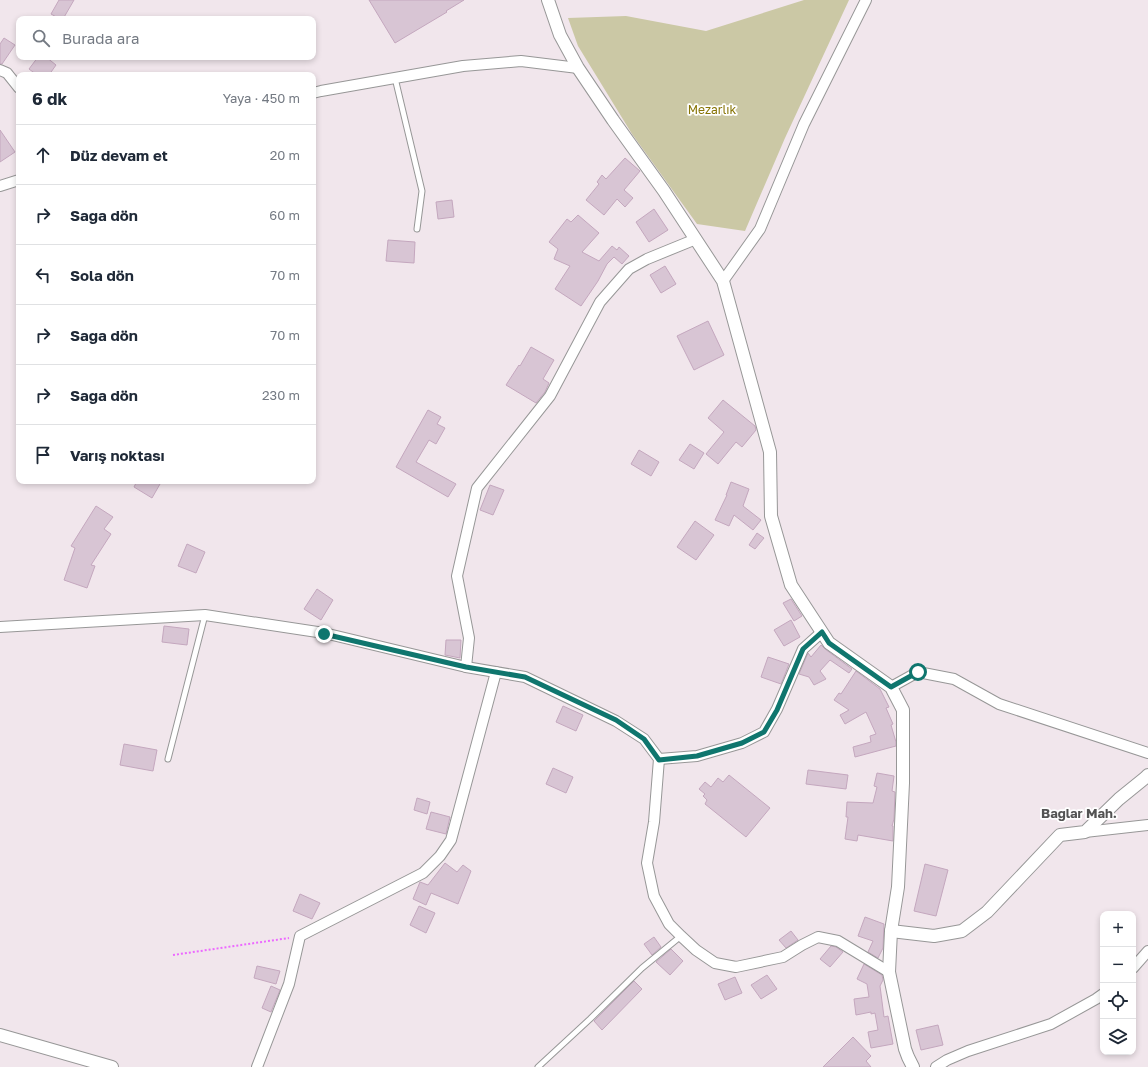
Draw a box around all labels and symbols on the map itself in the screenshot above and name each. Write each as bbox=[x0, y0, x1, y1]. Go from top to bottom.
park label: Mezarlık bbox=[688, 102, 737, 117]
route end bbox=[315, 625, 333, 643]
route start bbox=[909, 663, 927, 681]
district label: Bağlar Mah. bbox=[1041, 805, 1117, 821]

